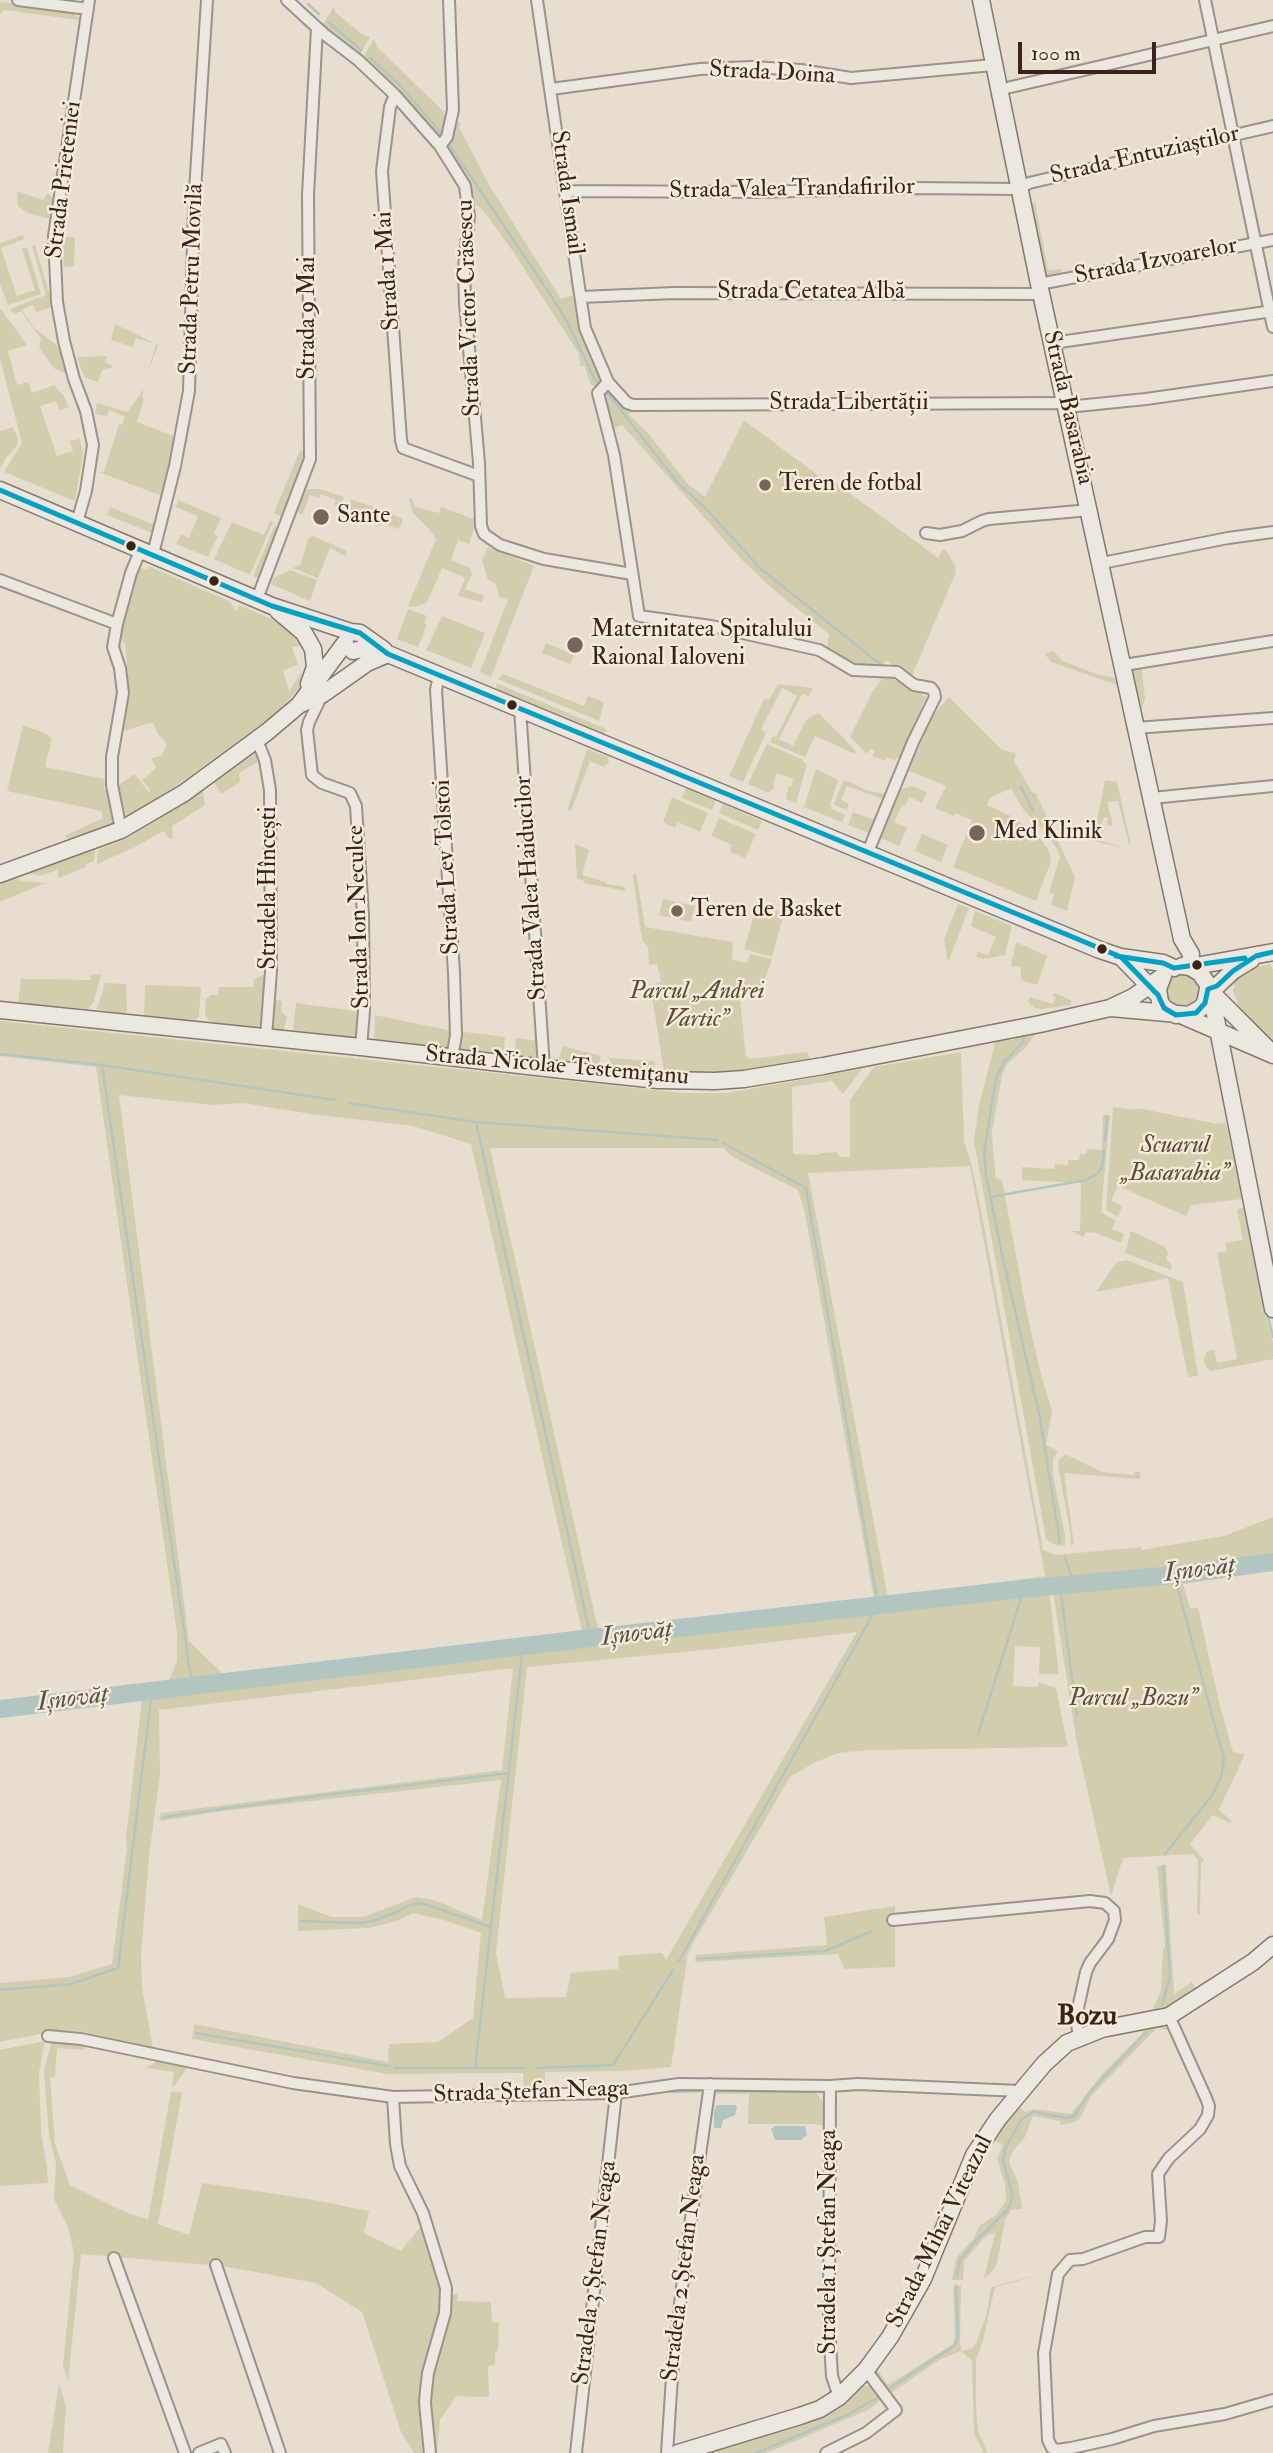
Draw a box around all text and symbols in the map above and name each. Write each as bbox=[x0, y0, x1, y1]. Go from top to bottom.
scale bar bbox=[1021, 28, 1159, 72]
text: 100 m bbox=[1031, 40, 1081, 67]
street label: Strada Doina bbox=[708, 56, 836, 92]
street label: Strada Prieteniei bbox=[41, 100, 89, 260]
street label: Strada Entuziaștilor bbox=[1048, 120, 1242, 192]
street label: Strada Ismail bbox=[543, 129, 589, 257]
street label: Strada Valea Trandafirilor bbox=[669, 173, 915, 207]
street label: Strada Petru Movilă bbox=[175, 183, 211, 375]
street label: Strada Victor Crăsescu bbox=[452, 199, 488, 417]
street label: Strada 1 Mai bbox=[370, 210, 408, 332]
street label: Strada Izvoarelor bbox=[1072, 232, 1240, 292]
street label: Strada 9 Mai bbox=[295, 256, 323, 380]
street label: Strada Cetatea Albă bbox=[717, 279, 905, 307]
street label: Strada Basarabia bbox=[1035, 328, 1099, 488]
street label: Strada Libertății bbox=[769, 390, 929, 418]
place label: Teren de fotbal bbox=[779, 471, 922, 499]
marker: Teren de fotbal bbox=[757, 477, 773, 493]
place label: Sante bbox=[337, 503, 390, 531]
marker: Sante bbox=[311, 507, 331, 527]
unlabelled marker bbox=[124, 539, 138, 553]
unlabelled marker bbox=[207, 574, 221, 588]
place label: Maternitatea Spitalului Raional Ialoveni bbox=[591, 617, 812, 673]
marker: Maternitatea Spitalului Raional Ialoveni bbox=[565, 635, 585, 655]
unlabelled marker bbox=[505, 698, 519, 712]
street label: Strada Valea Haiducilor bbox=[510, 775, 554, 1001]
street label: Strada Lev Tolstoi bbox=[429, 779, 467, 955]
street label: Stradela Hîncești bbox=[256, 806, 284, 970]
place label: Med Klinik bbox=[993, 819, 1102, 847]
marker: Med Klinik bbox=[967, 823, 987, 843]
street label: Strada Ion Neculce bbox=[342, 825, 378, 1009]
place label: Teren de Basket bbox=[691, 897, 842, 925]
marker: Teren de Basket bbox=[669, 903, 685, 919]
unlabelled marker bbox=[1095, 942, 1109, 956]
unlabelled marker bbox=[1190, 958, 1204, 972]
park label: Parcul „Andrei Vartic” bbox=[630, 979, 764, 1035]
street label: Strada Nicolae Testemițanu bbox=[424, 1041, 690, 1093]
park label: Scuarul „Basarabia” bbox=[1121, 1133, 1229, 1189]
water label: Ișnovăț bbox=[1163, 1551, 1237, 1591]
water label: Ișnovăț bbox=[600, 1615, 674, 1655]
water label: Ișnovăț bbox=[36, 1680, 110, 1720]
park label: Parcul „Bozu” bbox=[1069, 1686, 1197, 1714]
district label: Bozu bbox=[1057, 2001, 1117, 2035]
street label: Strada Ștefan Neaga bbox=[433, 2075, 629, 2111]
street label: Stradela 1 Ștefan Neaga bbox=[816, 2129, 844, 2355]
street label: Strada Mihai Viteazul bbox=[882, 2131, 1000, 2333]
street label: Stradela 2 Ștefan Neaga bbox=[657, 2153, 713, 2383]
street label: Stradela 3 Ștefan Neaga bbox=[568, 2159, 624, 2387]

